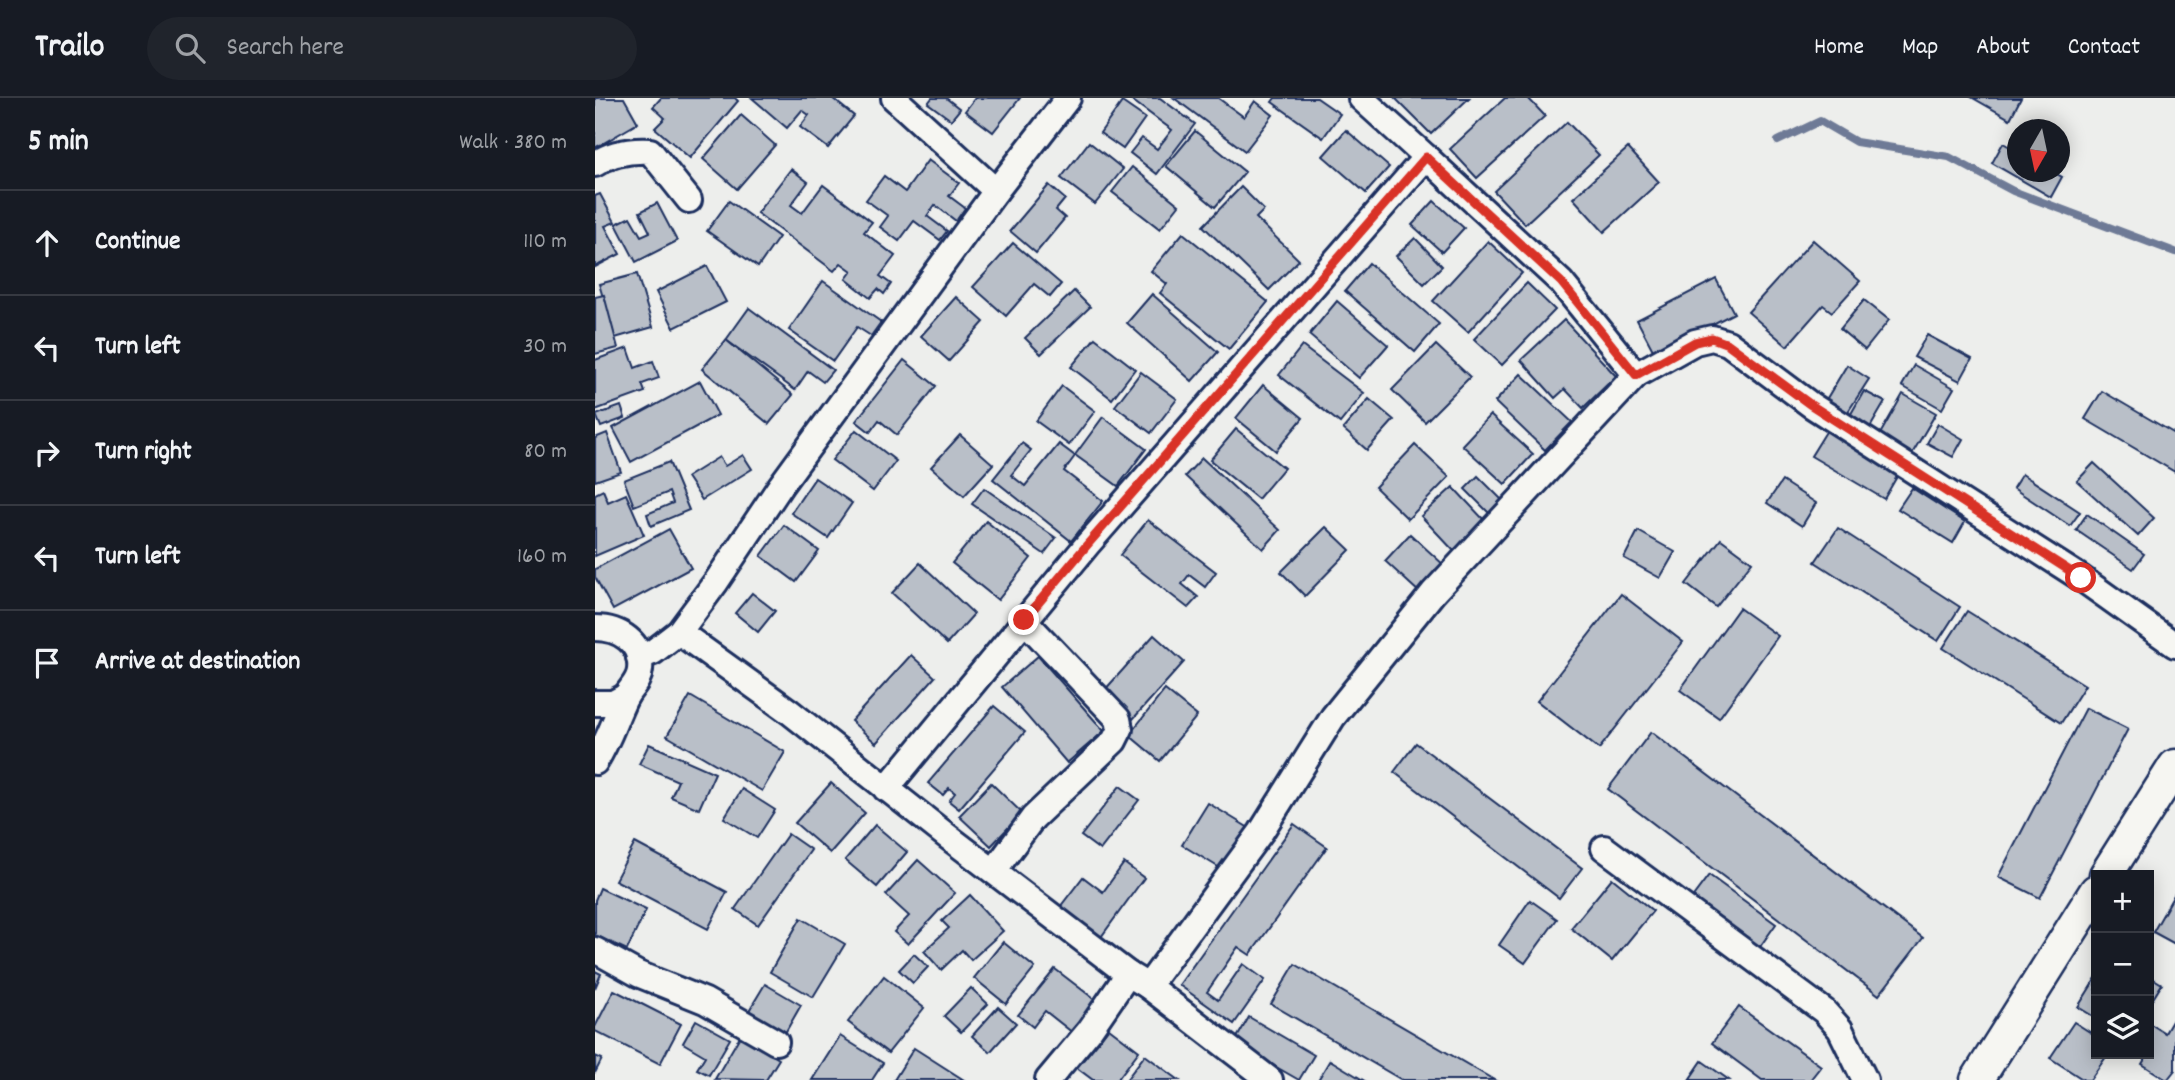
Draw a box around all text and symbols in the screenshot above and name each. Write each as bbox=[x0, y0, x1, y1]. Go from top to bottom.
search box bbox=[147, 17, 637, 80]
text: Trailo bbox=[35, 25, 105, 72]
icon: search bbox=[171, 29, 209, 67]
text: Search here bbox=[227, 30, 344, 67]
text: Home bbox=[1814, 31, 1864, 65]
text: Map bbox=[1902, 31, 1938, 65]
text: About bbox=[1976, 31, 2030, 65]
text: Contact bbox=[2068, 31, 2140, 65]
north arrow bbox=[2007, 119, 2070, 182]
text: 5 min bbox=[28, 122, 89, 165]
text: Walk · 380 m bbox=[459, 127, 567, 160]
icon: ahead bbox=[28, 224, 66, 262]
text: Continue bbox=[95, 224, 180, 261]
text: 110 m bbox=[523, 226, 567, 259]
icon: left bbox=[28, 329, 66, 367]
text: Turn left bbox=[95, 329, 181, 366]
text: 30 m bbox=[523, 331, 567, 364]
icon: right bbox=[28, 434, 66, 472]
text: Turn right bbox=[95, 434, 192, 471]
text: 80 m bbox=[524, 436, 567, 469]
icon: left bbox=[28, 539, 66, 577]
text: Turn left bbox=[95, 539, 181, 576]
text: 160 m bbox=[517, 541, 567, 574]
route start bbox=[2065, 562, 2096, 593]
route end bbox=[1008, 604, 1039, 635]
icon: arrive bbox=[28, 644, 66, 682]
text: Arrive at destination bbox=[95, 644, 300, 681]
map controls bbox=[2091, 870, 2154, 1059]
button: + bbox=[2091, 870, 2154, 933]
button: − bbox=[2091, 933, 2154, 996]
button: layers bbox=[2091, 996, 2154, 1059]

